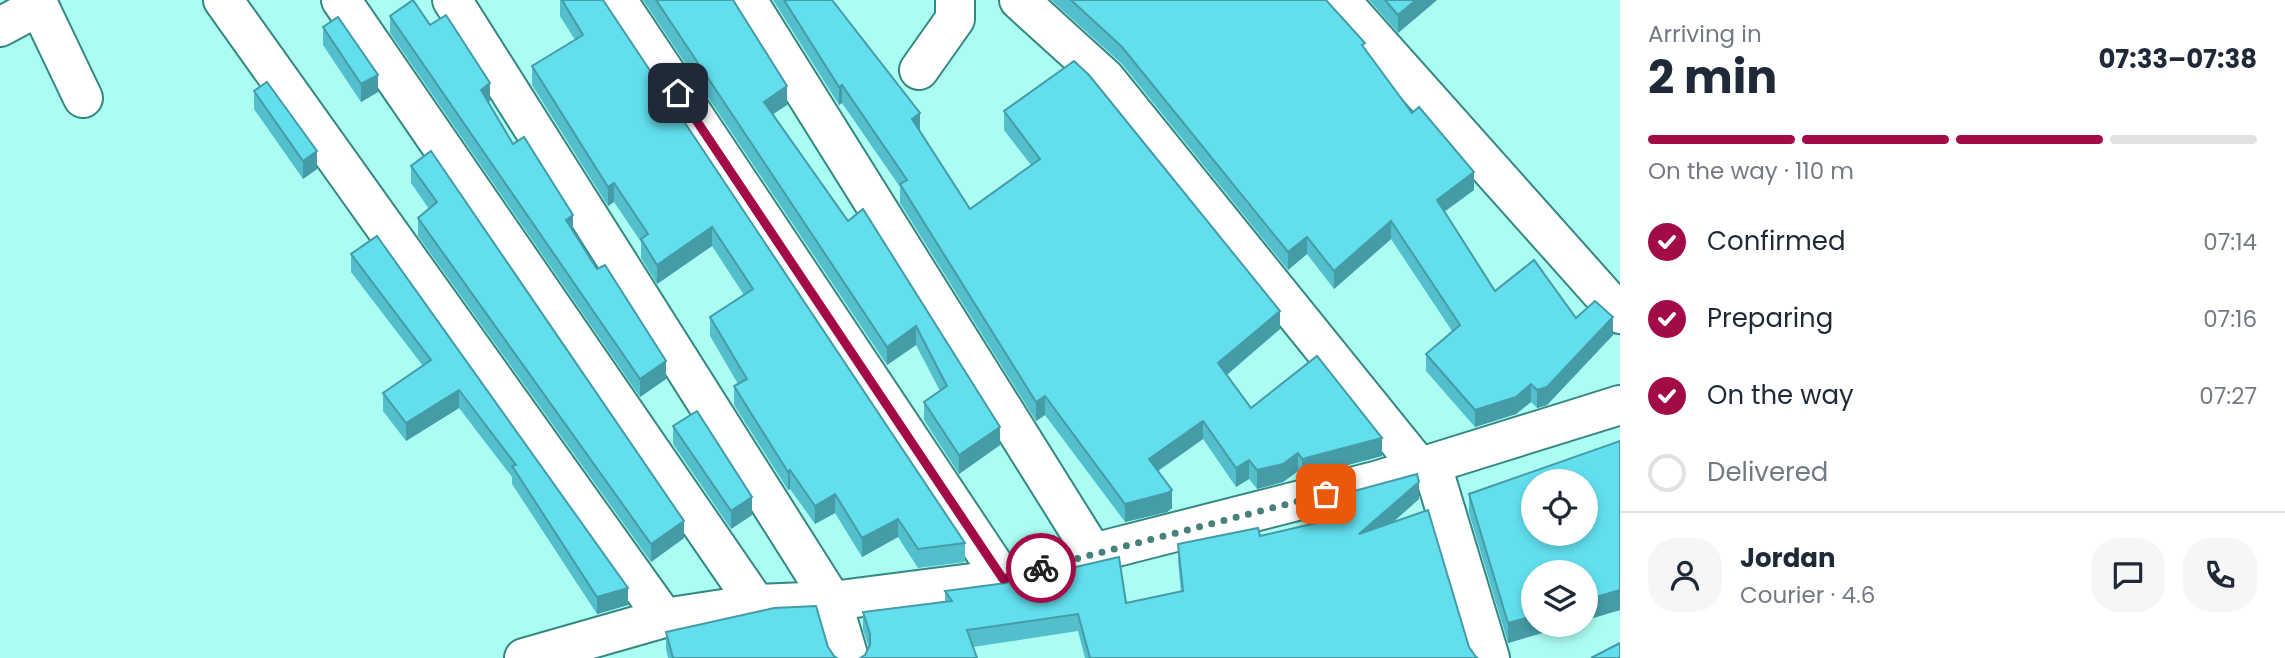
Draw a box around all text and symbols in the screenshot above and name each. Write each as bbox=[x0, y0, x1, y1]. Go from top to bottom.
text: Arriving in bbox=[1648, 18, 1762, 50]
text: 07:33–07:38 bbox=[2098, 41, 2257, 77]
text: 2 min bbox=[1648, 45, 1777, 109]
pin bbox=[648, 63, 708, 123]
icon: home bbox=[659, 74, 697, 112]
text: On the way · 110 m bbox=[1648, 155, 1854, 187]
icon: check bbox=[1648, 223, 1686, 261]
text: Confirmed bbox=[1707, 223, 1845, 259]
text: 07:14 bbox=[2203, 226, 2257, 258]
icon: check bbox=[1648, 300, 1686, 338]
text: Preparing bbox=[1707, 300, 1833, 336]
text: 07:16 bbox=[2203, 303, 2257, 335]
icon: check bbox=[1648, 377, 1686, 415]
text: On the way bbox=[1707, 377, 1854, 413]
text: 07:27 bbox=[2199, 380, 2257, 412]
text: Delivered bbox=[1707, 454, 1828, 490]
pin bbox=[1296, 464, 1356, 524]
map controls bbox=[1521, 469, 1598, 637]
button: locate bbox=[1521, 469, 1598, 546]
icon: bag bbox=[1307, 475, 1345, 513]
courier bbox=[1006, 533, 1076, 603]
button: person bbox=[1648, 538, 1722, 612]
button: chat bbox=[2091, 538, 2165, 612]
button: phone bbox=[2183, 538, 2257, 612]
text: Jordan bbox=[1740, 540, 1836, 576]
icon: bike bbox=[1022, 549, 1060, 587]
button: layers bbox=[1521, 560, 1598, 637]
text: Courier · 4.6 bbox=[1740, 579, 1875, 611]

